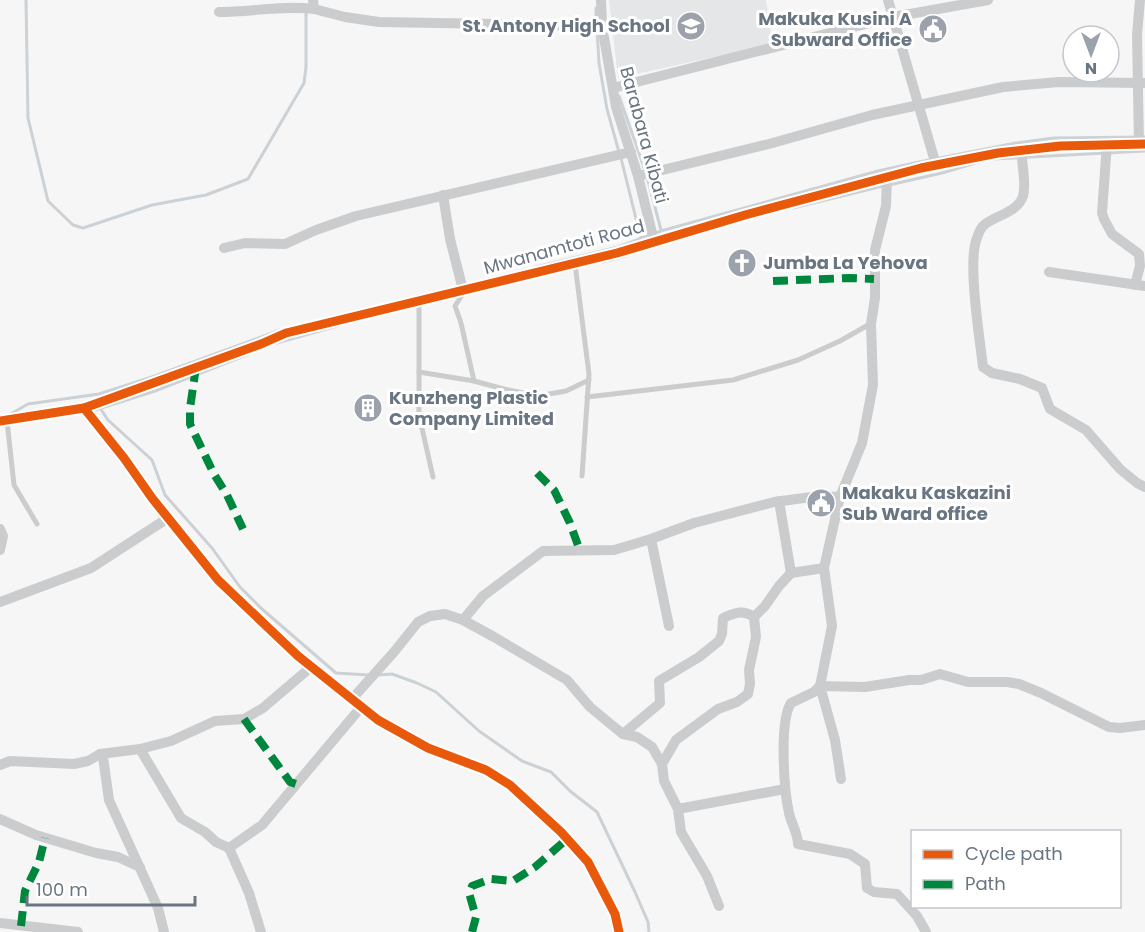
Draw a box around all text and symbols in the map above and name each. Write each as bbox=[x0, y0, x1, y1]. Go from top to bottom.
place label: Makuka Kusini A Subward Office bbox=[758, 6, 912, 52]
school or university icon: St. Antony High School bbox=[675, 10, 707, 42]
place label: St. Antony High School bbox=[462, 13, 670, 38]
public building icon: Makuka Kusini A Subward Office bbox=[917, 13, 949, 45]
north arrow bbox=[1061, 24, 1121, 84]
text: N bbox=[1085, 57, 1097, 80]
street label: Barabara Kibati bbox=[614, 64, 675, 206]
street label: Mwanamtoti Road bbox=[481, 213, 647, 280]
church icon: Jumba La Yehova bbox=[726, 247, 758, 279]
place label: Jumba La Yehova bbox=[763, 250, 928, 275]
place label: Kunzheng Plastic Company Limited bbox=[389, 385, 554, 431]
building icon: Kunzheng Plastic Company Limited bbox=[352, 392, 384, 424]
place label: Makaku Kaskazini Sub Ward office bbox=[842, 480, 1011, 526]
public building icon: Makaku Kaskazini Sub Ward office bbox=[805, 487, 837, 519]
legend bbox=[911, 830, 1121, 908]
text: Cycle path bbox=[965, 841, 1063, 866]
scale bar bbox=[27, 869, 195, 907]
text: Path bbox=[965, 871, 1006, 896]
text: 100 m bbox=[36, 877, 88, 902]

